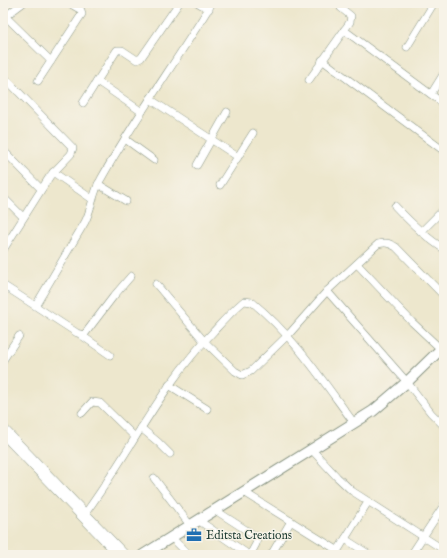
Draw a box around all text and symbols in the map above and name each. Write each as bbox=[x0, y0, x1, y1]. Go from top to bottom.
office icon: Editsta Creations bbox=[185, 526, 203, 544]
place label: Editsta Creations bbox=[206, 528, 292, 543]

